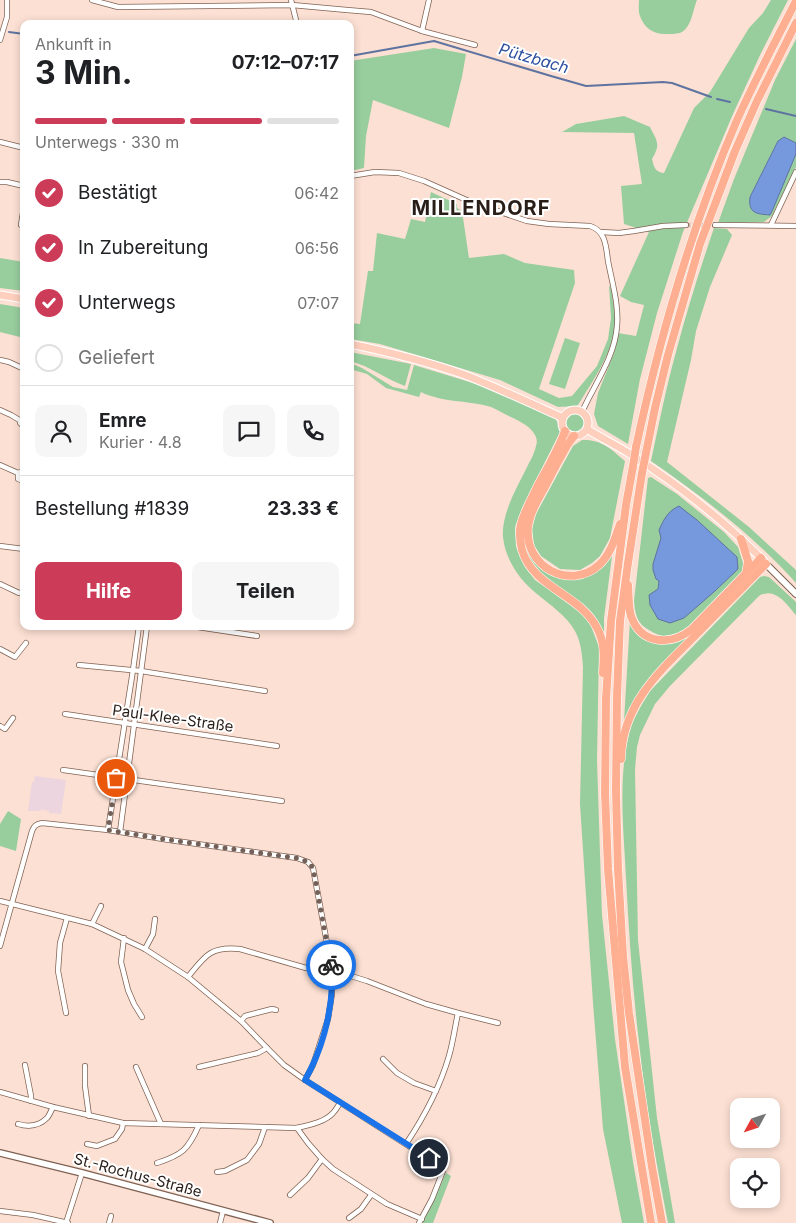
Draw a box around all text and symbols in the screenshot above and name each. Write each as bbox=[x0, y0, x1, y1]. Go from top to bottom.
text: Ankunft in bbox=[35, 34, 112, 54]
water label: Pützbach bbox=[497, 38, 571, 78]
text: 07:12–07:17 bbox=[232, 51, 339, 74]
text: 3 Min. bbox=[35, 53, 132, 92]
text: Unterwegs · 330 m bbox=[35, 132, 179, 152]
icon: check bbox=[35, 179, 63, 207]
text: Bestätigt bbox=[78, 181, 157, 204]
text: 06:42 bbox=[294, 183, 339, 203]
district label: MILLENDORF bbox=[412, 196, 550, 220]
icon: check bbox=[35, 234, 63, 262]
text: In Zubereitung bbox=[78, 236, 208, 259]
text: 06:56 bbox=[295, 238, 339, 258]
icon: check bbox=[35, 289, 63, 317]
text: Unterwegs bbox=[78, 291, 176, 314]
text: 07:07 bbox=[297, 293, 339, 313]
text: Geliefert bbox=[78, 346, 155, 369]
button: person bbox=[35, 405, 87, 457]
button: chat bbox=[223, 405, 275, 457]
button: phone bbox=[287, 405, 339, 457]
text: Emre bbox=[99, 409, 146, 432]
text: Kurier · 4.8 bbox=[99, 432, 182, 452]
text: Bestellung #1839 bbox=[35, 497, 189, 520]
text: 23.33 € bbox=[267, 497, 339, 520]
button: Hilfe bbox=[35, 562, 182, 620]
button: Teilen bbox=[192, 562, 339, 620]
street label: Paul-Klee-Straße bbox=[111, 700, 235, 736]
pin bbox=[95, 757, 137, 799]
icon: bag bbox=[102, 764, 130, 792]
courier bbox=[306, 940, 356, 990]
icon: bike bbox=[317, 951, 345, 979]
north arrow bbox=[730, 1098, 780, 1148]
map controls bbox=[730, 1098, 780, 1208]
pin bbox=[408, 1137, 450, 1179]
icon: home bbox=[415, 1144, 443, 1172]
street label: St.-Rochus-Straße bbox=[72, 1149, 204, 1201]
button: locate bbox=[730, 1158, 780, 1208]

